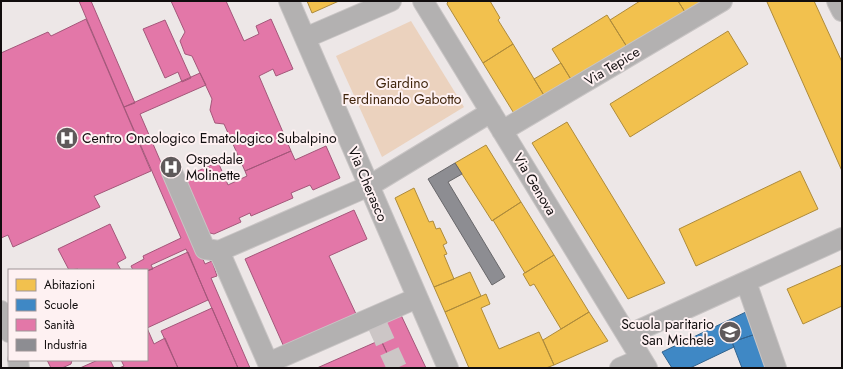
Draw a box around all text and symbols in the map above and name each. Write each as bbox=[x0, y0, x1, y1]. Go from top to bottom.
street label: Via Tepice bbox=[580, 42, 644, 90]
park label: Giardino Ferdinando Gabotto bbox=[342, 73, 462, 109]
hospital icon: Centro Oncologico Ematologico Subalpino bbox=[54, 125, 80, 151]
place label: Centro Oncologico Ematologico Subalpino bbox=[82, 128, 337, 148]
street label: Via Cherasco bbox=[343, 144, 393, 225]
place label: Ospedale Molinette bbox=[186, 149, 243, 185]
street label: Via Genova bbox=[509, 149, 561, 219]
hospital icon: Ospedale Molinette bbox=[158, 154, 184, 180]
legend bbox=[8, 269, 148, 361]
text: Abitazioni bbox=[44, 276, 95, 294]
text: Scuole bbox=[44, 296, 78, 314]
place label: Scuola paritario San Michele bbox=[621, 314, 714, 350]
text: Sanità bbox=[44, 316, 75, 334]
school or university icon: Scuola paritario San Michele bbox=[717, 319, 743, 345]
text: Industria bbox=[44, 336, 87, 354]

